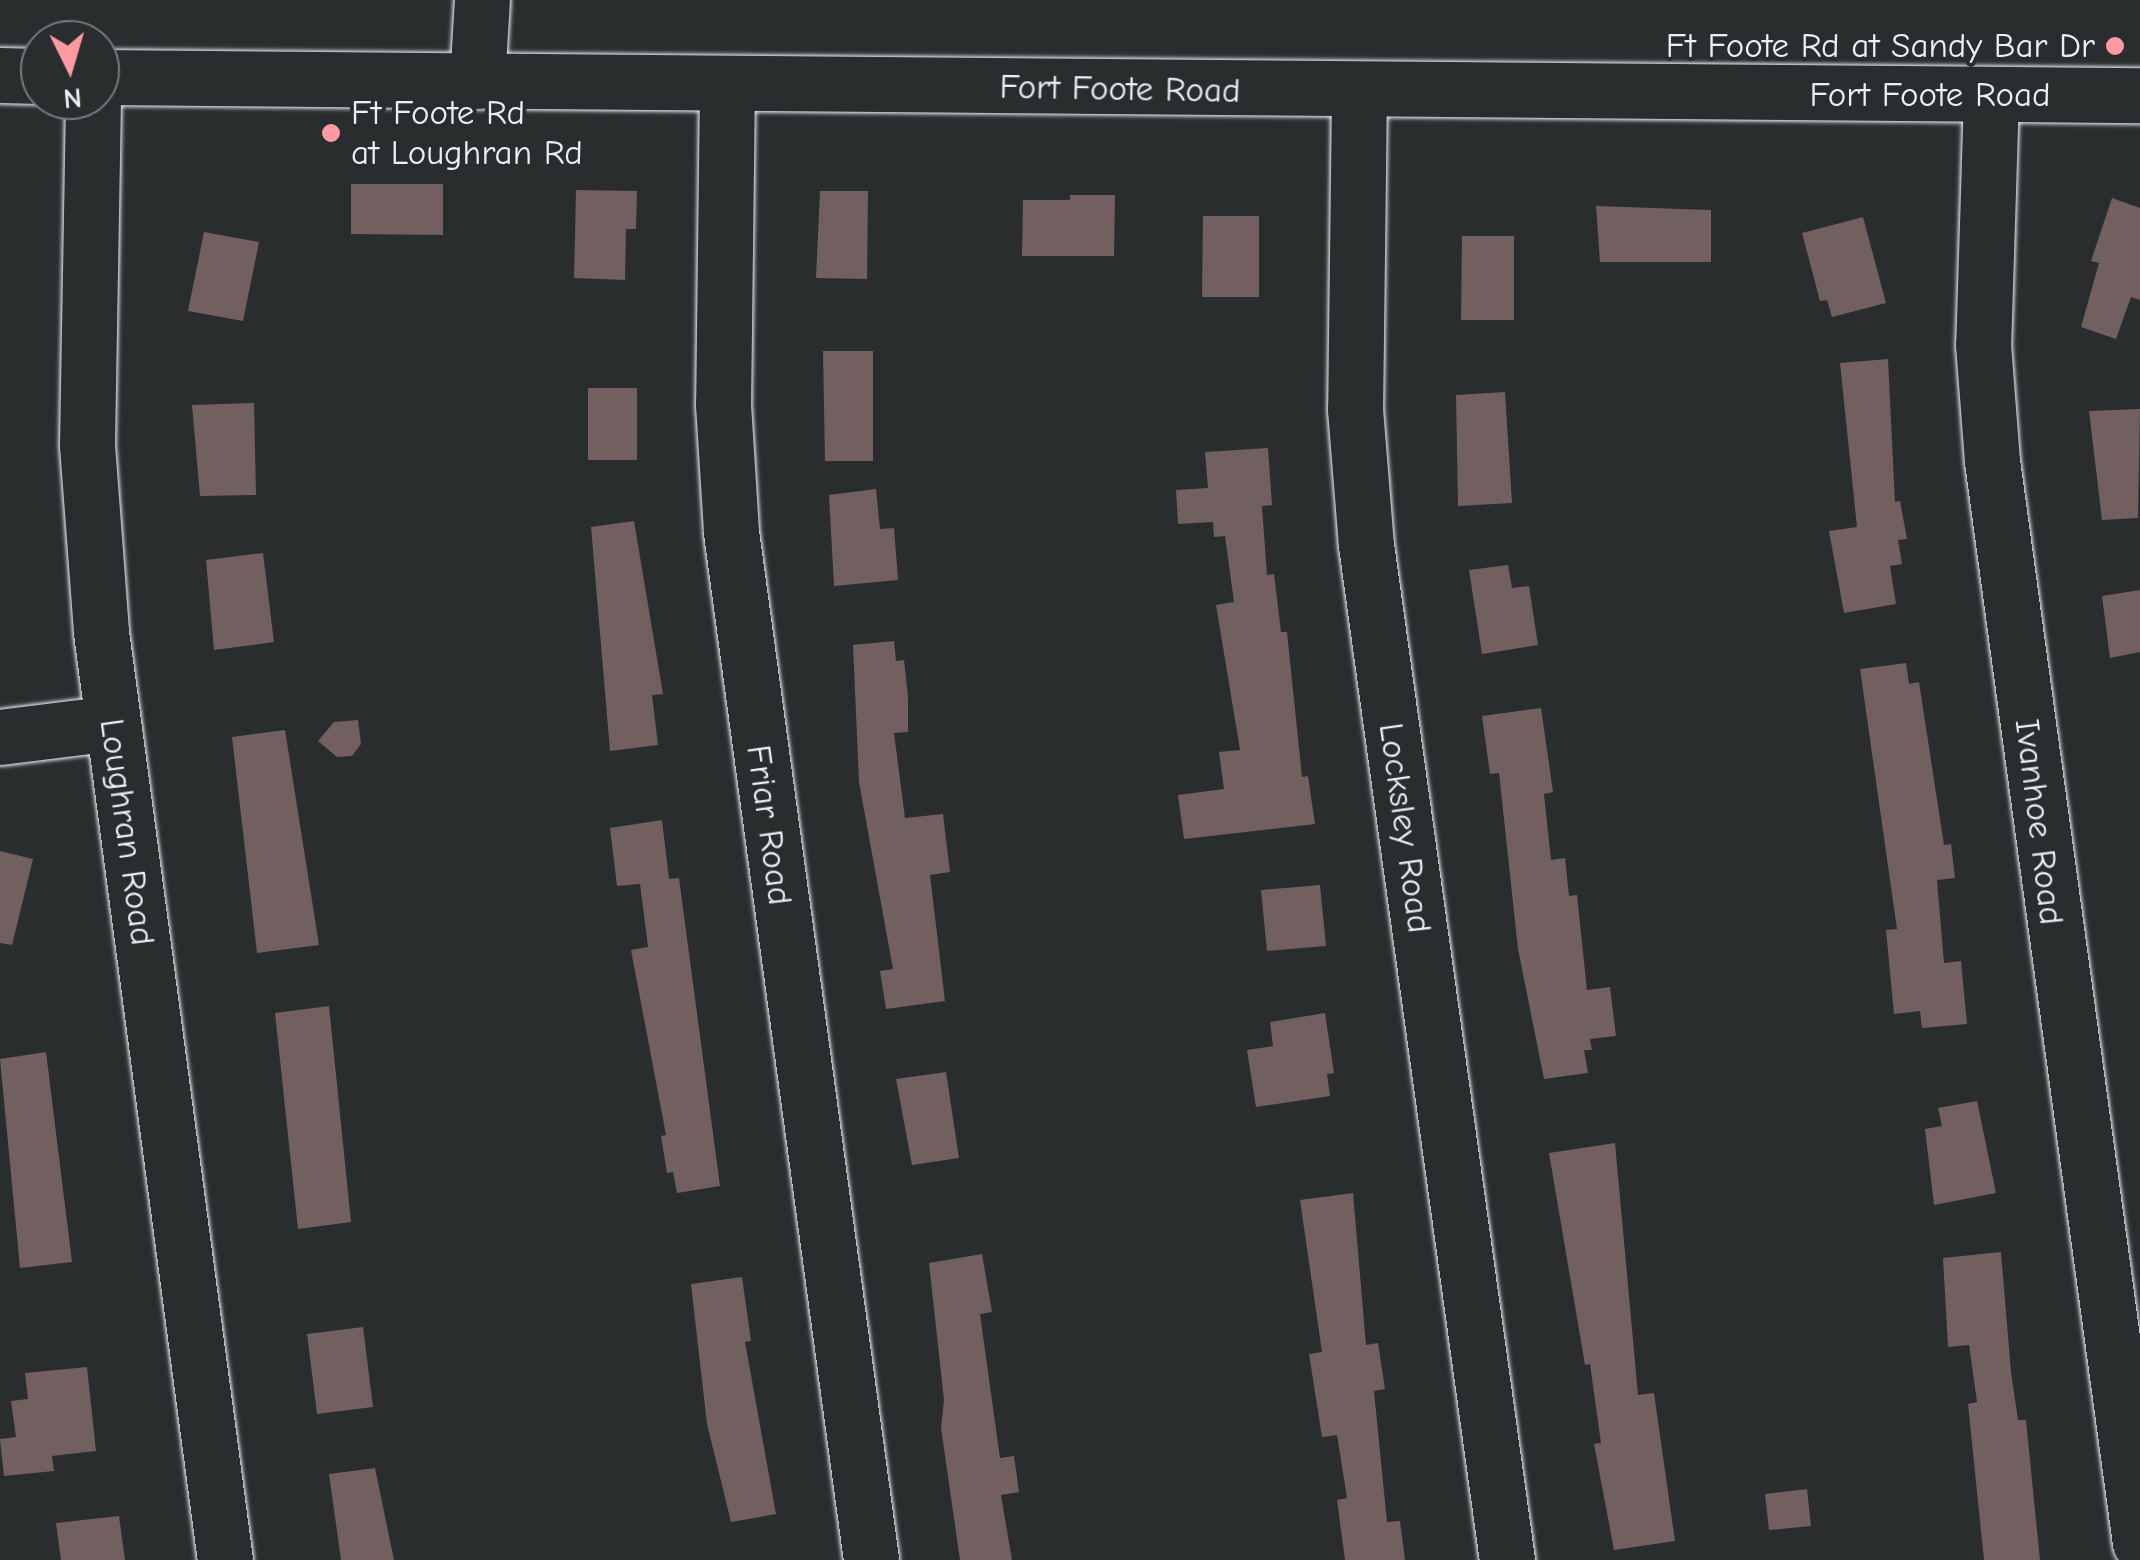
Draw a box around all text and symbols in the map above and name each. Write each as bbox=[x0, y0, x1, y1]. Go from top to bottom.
north arrow bbox=[20, 20, 120, 120]
place label: Ft Foote Rd at Sandy Bar Dr bbox=[1666, 25, 2095, 67]
marker: Ft Foote Rd at Sandy Bar Dr bbox=[2104, 35, 2126, 57]
street label: Fort Foote Road bbox=[999, 66, 1241, 112]
street label: Fort Foote Road bbox=[1809, 74, 2051, 116]
text: N bbox=[62, 81, 83, 115]
place label: Ft Foote Rd at Loughran Rd bbox=[351, 92, 583, 174]
marker: Ft Foote Rd at Loughran Rd bbox=[320, 122, 342, 144]
street label: Loughran Road bbox=[90, 716, 164, 948]
street label: Ivanhoe Road bbox=[2006, 717, 2072, 927]
street label: Locksley Road bbox=[1369, 720, 1441, 936]
street label: Friar Road bbox=[737, 742, 801, 908]

